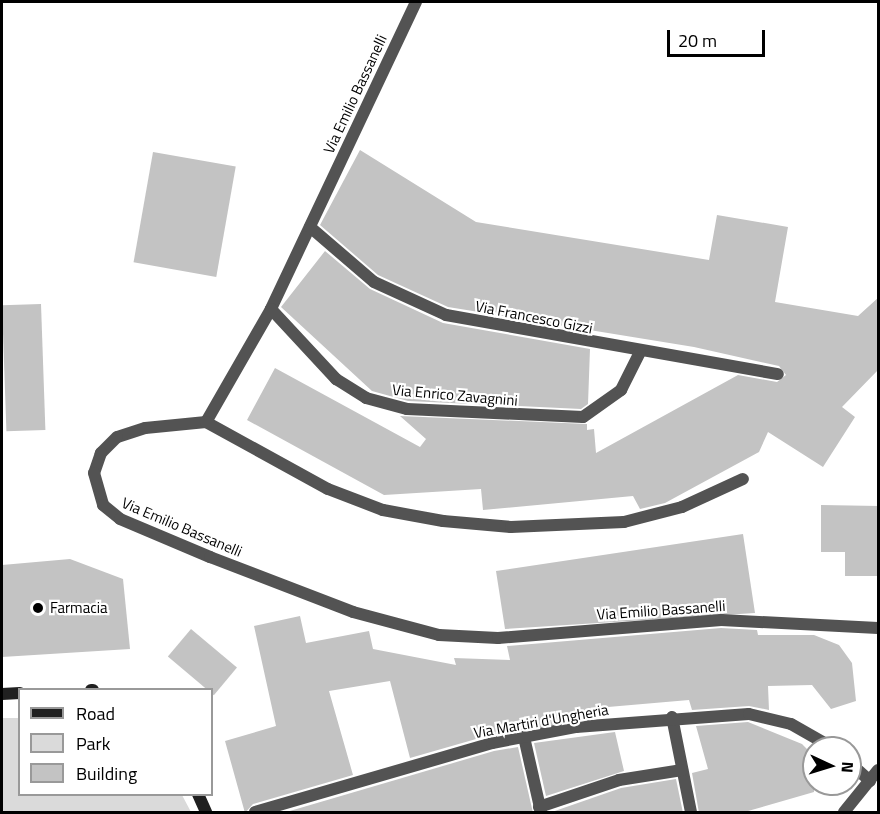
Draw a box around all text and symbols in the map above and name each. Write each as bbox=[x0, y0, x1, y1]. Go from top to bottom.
scale bar bbox=[670, 18, 768, 56]
text: 20 m bbox=[678, 27, 717, 54]
street label: Via Emilio Bassanelli bbox=[320, 32, 390, 156]
street label: Via Francesco Gizzi bbox=[474, 297, 594, 337]
street label: Via Enrico Zavagnini bbox=[392, 381, 518, 409]
street label: Via Emilio Bassanelli bbox=[119, 494, 245, 560]
street label: Via Emilio Bassanelli bbox=[596, 597, 726, 623]
place label: Farmacia bbox=[50, 599, 107, 617]
marker: Farmacia bbox=[31, 601, 45, 615]
legend bbox=[18, 688, 213, 796]
text: Road bbox=[76, 700, 115, 727]
street label: Via Martiri d'Ungheria bbox=[472, 700, 610, 742]
text: Park bbox=[76, 730, 110, 757]
north arrow bbox=[802, 736, 862, 796]
text: Building bbox=[76, 760, 137, 787]
text: N bbox=[836, 761, 860, 773]

